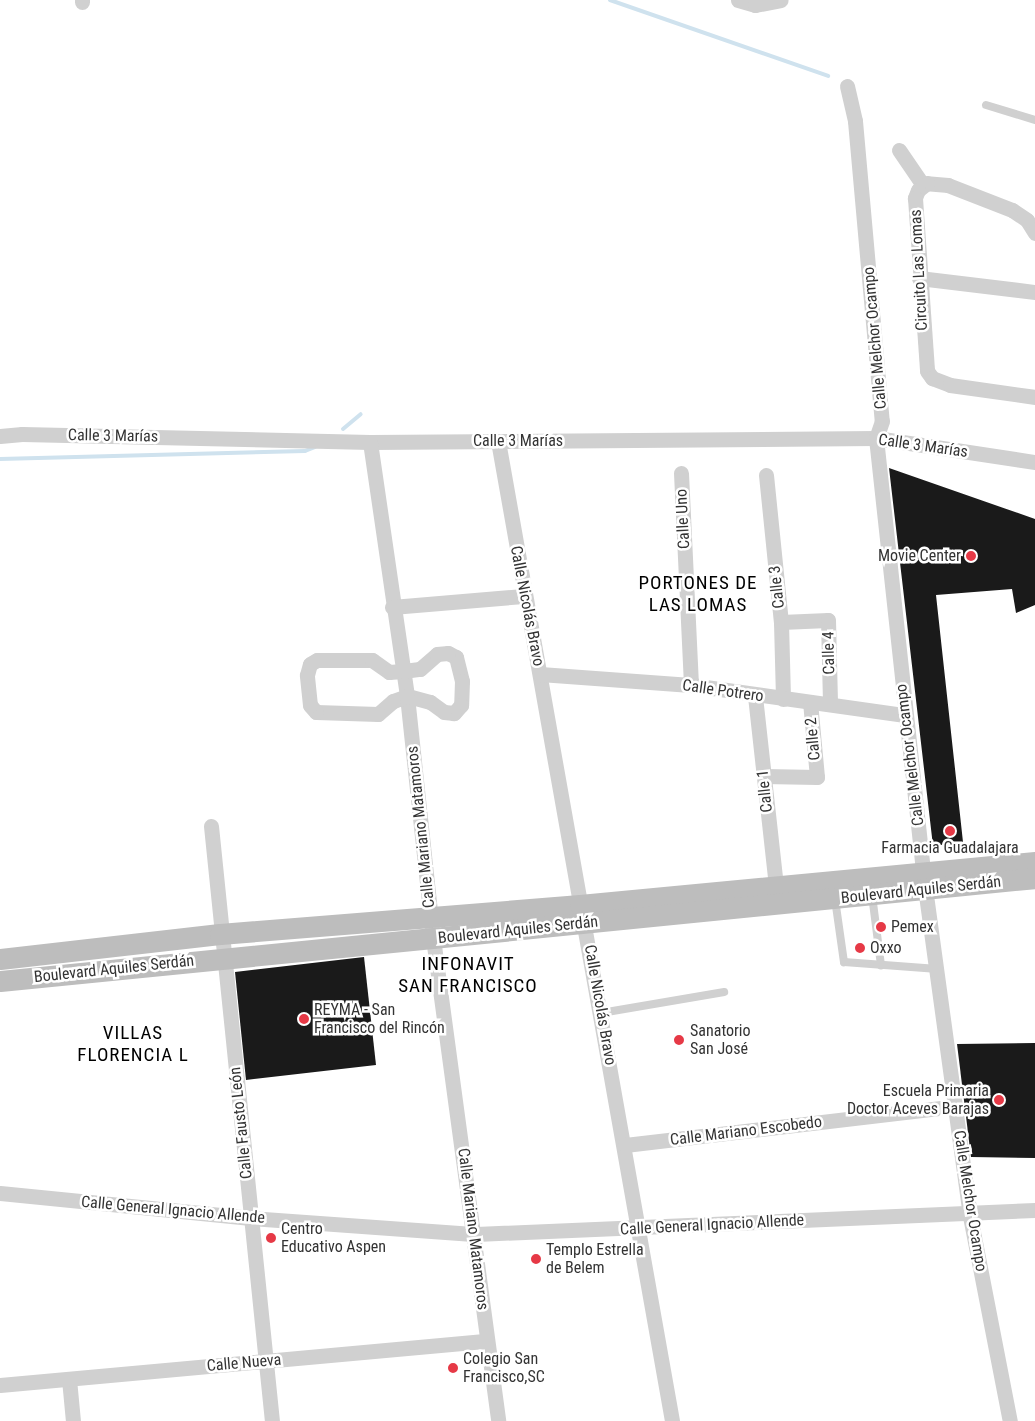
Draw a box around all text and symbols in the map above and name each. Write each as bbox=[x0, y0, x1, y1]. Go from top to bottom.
street label: Circuito Las Lomas bbox=[906, 209, 932, 331]
street label: Calle Melchor Ocampo bbox=[859, 266, 891, 410]
street label: Calle 3 Marías bbox=[68, 426, 158, 446]
street label: Calle 3 Marías bbox=[877, 430, 969, 462]
street label: Calle 3 Marías bbox=[473, 431, 563, 451]
street label: Calle Uno bbox=[672, 489, 694, 549]
street label: Calle Nicolás Bravo bbox=[506, 544, 548, 668]
place label: Movie Center bbox=[878, 546, 961, 566]
marker: Movie Center bbox=[965, 550, 977, 562]
street label: Calle 3 bbox=[765, 565, 789, 609]
district label: PORTONES DE LAS LOMAS bbox=[637, 572, 759, 616]
street label: Calle 4 bbox=[819, 631, 839, 675]
street label: Calle Potrero bbox=[681, 676, 765, 706]
street label: Calle Melchor Ocampo bbox=[892, 683, 928, 827]
street label: Calle 2 bbox=[802, 717, 824, 761]
street label: Calle Mariano Matamoros bbox=[403, 745, 439, 909]
street label: Calle 1 bbox=[753, 769, 777, 813]
marker: Farmacia Guadalajara bbox=[944, 825, 956, 837]
place label: Farmacia Guadalajara bbox=[881, 838, 1019, 858]
street label: Boulevard Aquiles Serdán bbox=[840, 872, 1002, 908]
street label: Boulevard Aquiles Serdán bbox=[437, 912, 599, 948]
place label: Pemex bbox=[891, 917, 934, 937]
marker: Pemex bbox=[875, 921, 887, 933]
place label: Oxxo bbox=[870, 938, 902, 958]
marker: Oxxo bbox=[854, 942, 866, 954]
street label: Calle Nicolás Bravo bbox=[580, 943, 620, 1067]
street label: Boulevard Aquiles Serdán bbox=[33, 951, 195, 987]
district label: INFONAVIT SAN FRANCISCO bbox=[397, 953, 539, 997]
place label: REYMA - San Francisco del Rincón bbox=[314, 1000, 445, 1038]
marker: REYMA - San Francisco del Rincón bbox=[298, 1013, 310, 1025]
place label: Sanatorio San José bbox=[690, 1021, 751, 1059]
district label: VILLAS FLORENCIA L bbox=[76, 1022, 190, 1066]
marker: Sanatorio San José bbox=[672, 1033, 686, 1047]
street label: Calle Fausto León bbox=[226, 1066, 256, 1180]
place label: Escuela Primaria Doctor Aceves Barajas bbox=[847, 1081, 989, 1119]
marker: Escuela Primaria Doctor Aceves Barajas bbox=[993, 1094, 1005, 1106]
street label: Calle Mariano Escobedo bbox=[669, 1112, 823, 1150]
street label: Calle Melchor Ocampo bbox=[949, 1129, 991, 1273]
street label: Calle Mariano Matamoros bbox=[454, 1147, 492, 1311]
street label: Calle General Ignacio Allende bbox=[80, 1192, 266, 1228]
street label: Calle General Ignacio Allende bbox=[619, 1211, 805, 1239]
place label: Centro Educativo Aspen bbox=[281, 1219, 386, 1257]
marker: Centro Educativo Aspen bbox=[265, 1232, 277, 1244]
place label: Templo Estrella de Belem bbox=[546, 1240, 644, 1278]
marker: Templo Estrella de Belem bbox=[530, 1253, 542, 1265]
place label: Colegio San Francisco,SC bbox=[463, 1349, 545, 1387]
street label: Calle Nueva bbox=[206, 1350, 282, 1376]
marker: Colegio San Francisco,SC bbox=[447, 1362, 459, 1374]

